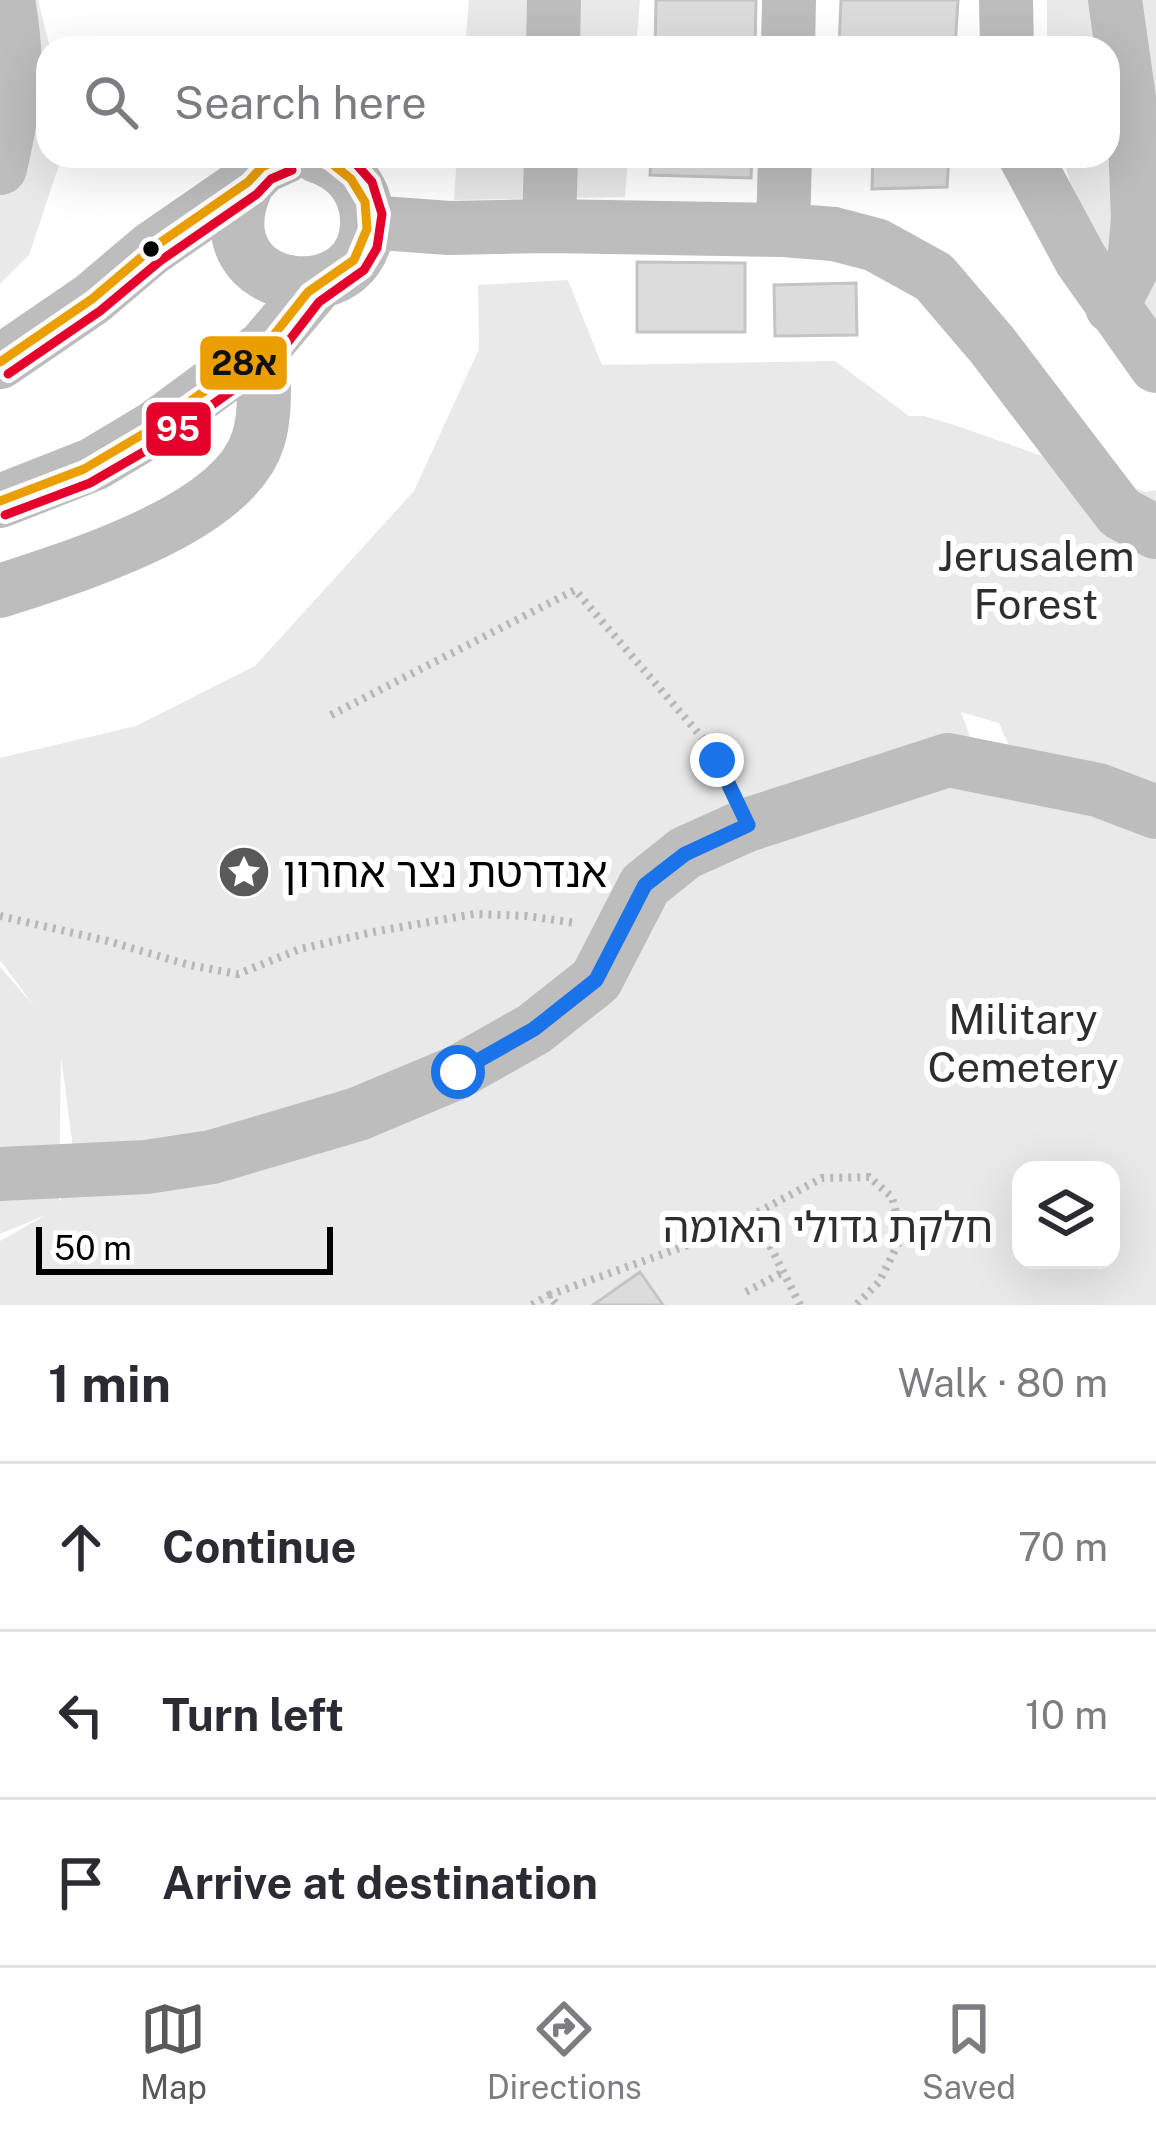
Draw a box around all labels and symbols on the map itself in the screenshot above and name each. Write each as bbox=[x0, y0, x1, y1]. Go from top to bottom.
unlabelled marker bbox=[140, 238, 162, 260]
line badge: 28א bbox=[198, 334, 289, 392]
text: 28א bbox=[211, 344, 277, 382]
line badge: 95 bbox=[144, 400, 213, 458]
text: 95 bbox=[156, 410, 200, 448]
park label: Jerusalem Forest bbox=[937, 531, 1135, 628]
route end bbox=[690, 733, 744, 787]
place icon: אנדרטת נצר אחרון bbox=[216, 844, 272, 900]
place label: אנדרטת נצר אחרון bbox=[283, 847, 608, 896]
park label: Military Cemetery bbox=[928, 994, 1118, 1091]
route start bbox=[431, 1045, 485, 1099]
park label: חלקת גדולי האומה bbox=[663, 1202, 993, 1251]
scale bar bbox=[36, 1221, 333, 1274]

